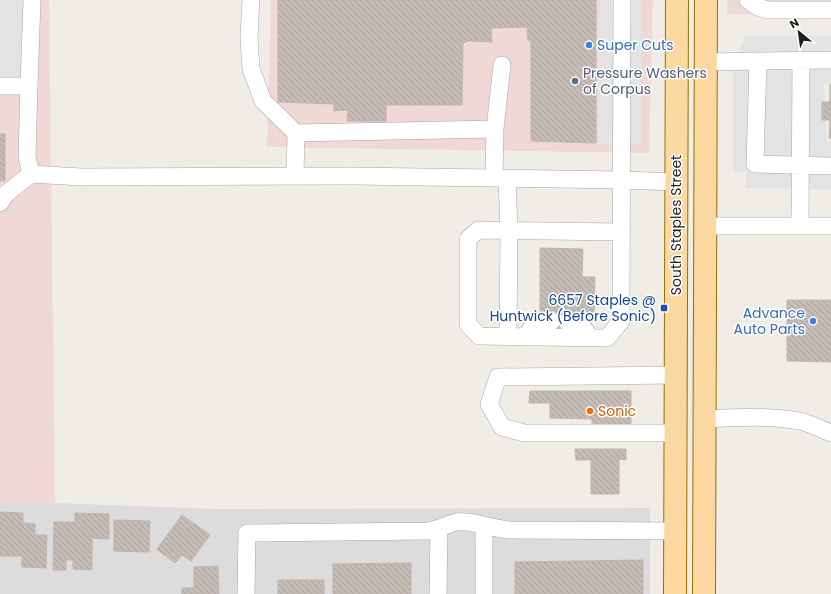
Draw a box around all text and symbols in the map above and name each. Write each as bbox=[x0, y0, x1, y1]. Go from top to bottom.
north arrow bbox=[779, 12, 819, 52]
text: N bbox=[787, 14, 802, 32]
place label: Super Cuts bbox=[597, 35, 673, 55]
marker: Super Cuts bbox=[584, 40, 594, 50]
place label: Pressure Washers of Corpus bbox=[583, 63, 707, 99]
marker: Pressure Washers of Corpus bbox=[570, 76, 580, 86]
street label: South Staples Street bbox=[666, 155, 686, 295]
place label: 6657 Staples @ Huntwick (Before Sonic) bbox=[490, 290, 656, 326]
marker: 6657 Staples @ Huntwick (Before Sonic) bbox=[659, 303, 669, 313]
place label: Advance Auto Parts bbox=[734, 303, 805, 339]
marker: Advance Auto Parts bbox=[808, 316, 818, 326]
place label: Sonic bbox=[598, 401, 636, 421]
marker: Sonic bbox=[585, 406, 595, 416]

